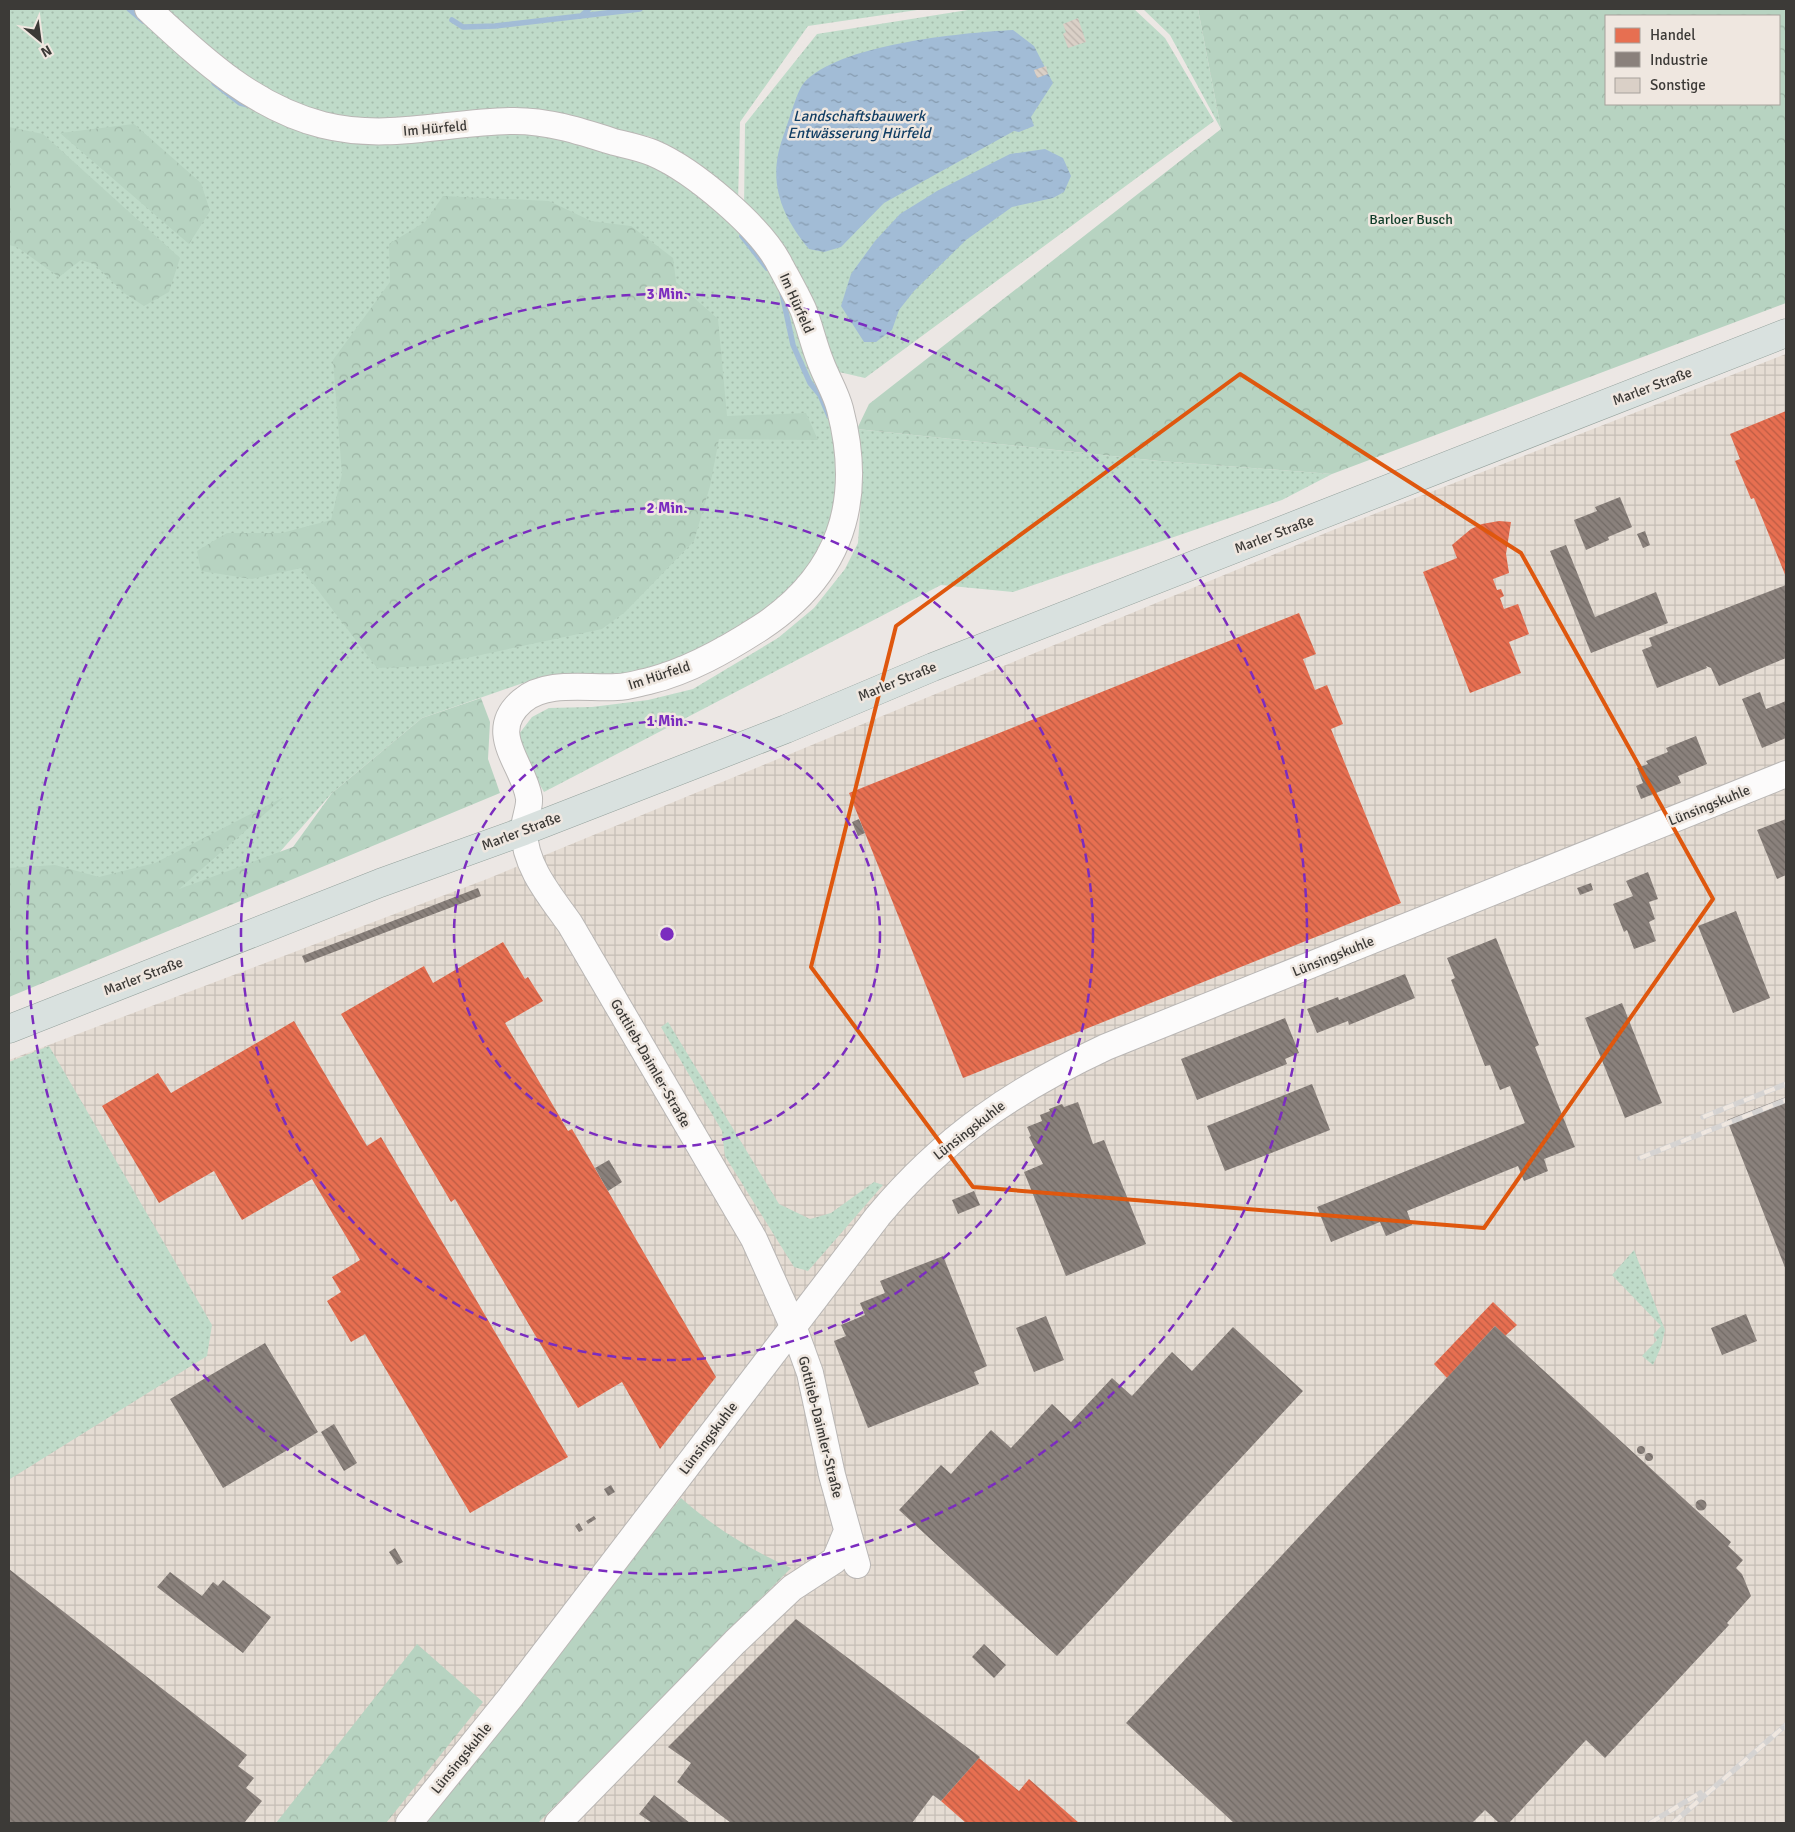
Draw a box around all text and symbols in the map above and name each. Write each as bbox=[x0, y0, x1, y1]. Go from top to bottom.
north arrow bbox=[15, 15, 65, 65]
legend bbox=[1605, 15, 1780, 105]
text: Handel bbox=[1650, 26, 1696, 44]
text: N bbox=[38, 41, 54, 61]
text: Industrie bbox=[1650, 51, 1708, 69]
text: Sonstige bbox=[1650, 76, 1706, 94]
water label: Landschaftsbauwerk Entwässerung Hürfeld bbox=[787, 107, 933, 142]
street label: Im Hürfeld bbox=[402, 117, 468, 140]
park label: Barloer Busch bbox=[1369, 211, 1453, 228]
street label: Im Hürfeld bbox=[776, 270, 817, 336]
text: 3 Min. bbox=[647, 285, 687, 303]
street label: Marler Straße bbox=[1610, 364, 1694, 409]
text: 2 Min. bbox=[647, 499, 687, 517]
street label: Marler Straße bbox=[1232, 512, 1316, 557]
street label: Im Hürfeld bbox=[626, 657, 692, 693]
street label: Marler Straße bbox=[855, 658, 939, 705]
text: 1 Min. bbox=[647, 712, 687, 730]
street label: Lünsingskuhle bbox=[1666, 781, 1752, 830]
street label: Marler Straße bbox=[479, 809, 563, 854]
centre of rings bbox=[658, 925, 676, 943]
street label: Lünsingskuhle bbox=[1290, 932, 1376, 981]
street label: Marler Straße bbox=[101, 954, 185, 999]
street label: Gottlieb-Daimler-Straße bbox=[607, 996, 694, 1131]
street label: Lünsingskuhle bbox=[930, 1097, 1009, 1164]
street label: Gottlieb-Daimler-Straße bbox=[795, 1354, 846, 1500]
street label: Lünsingskuhle bbox=[676, 1399, 741, 1478]
street label: Lünsingskuhle bbox=[428, 1719, 495, 1797]

